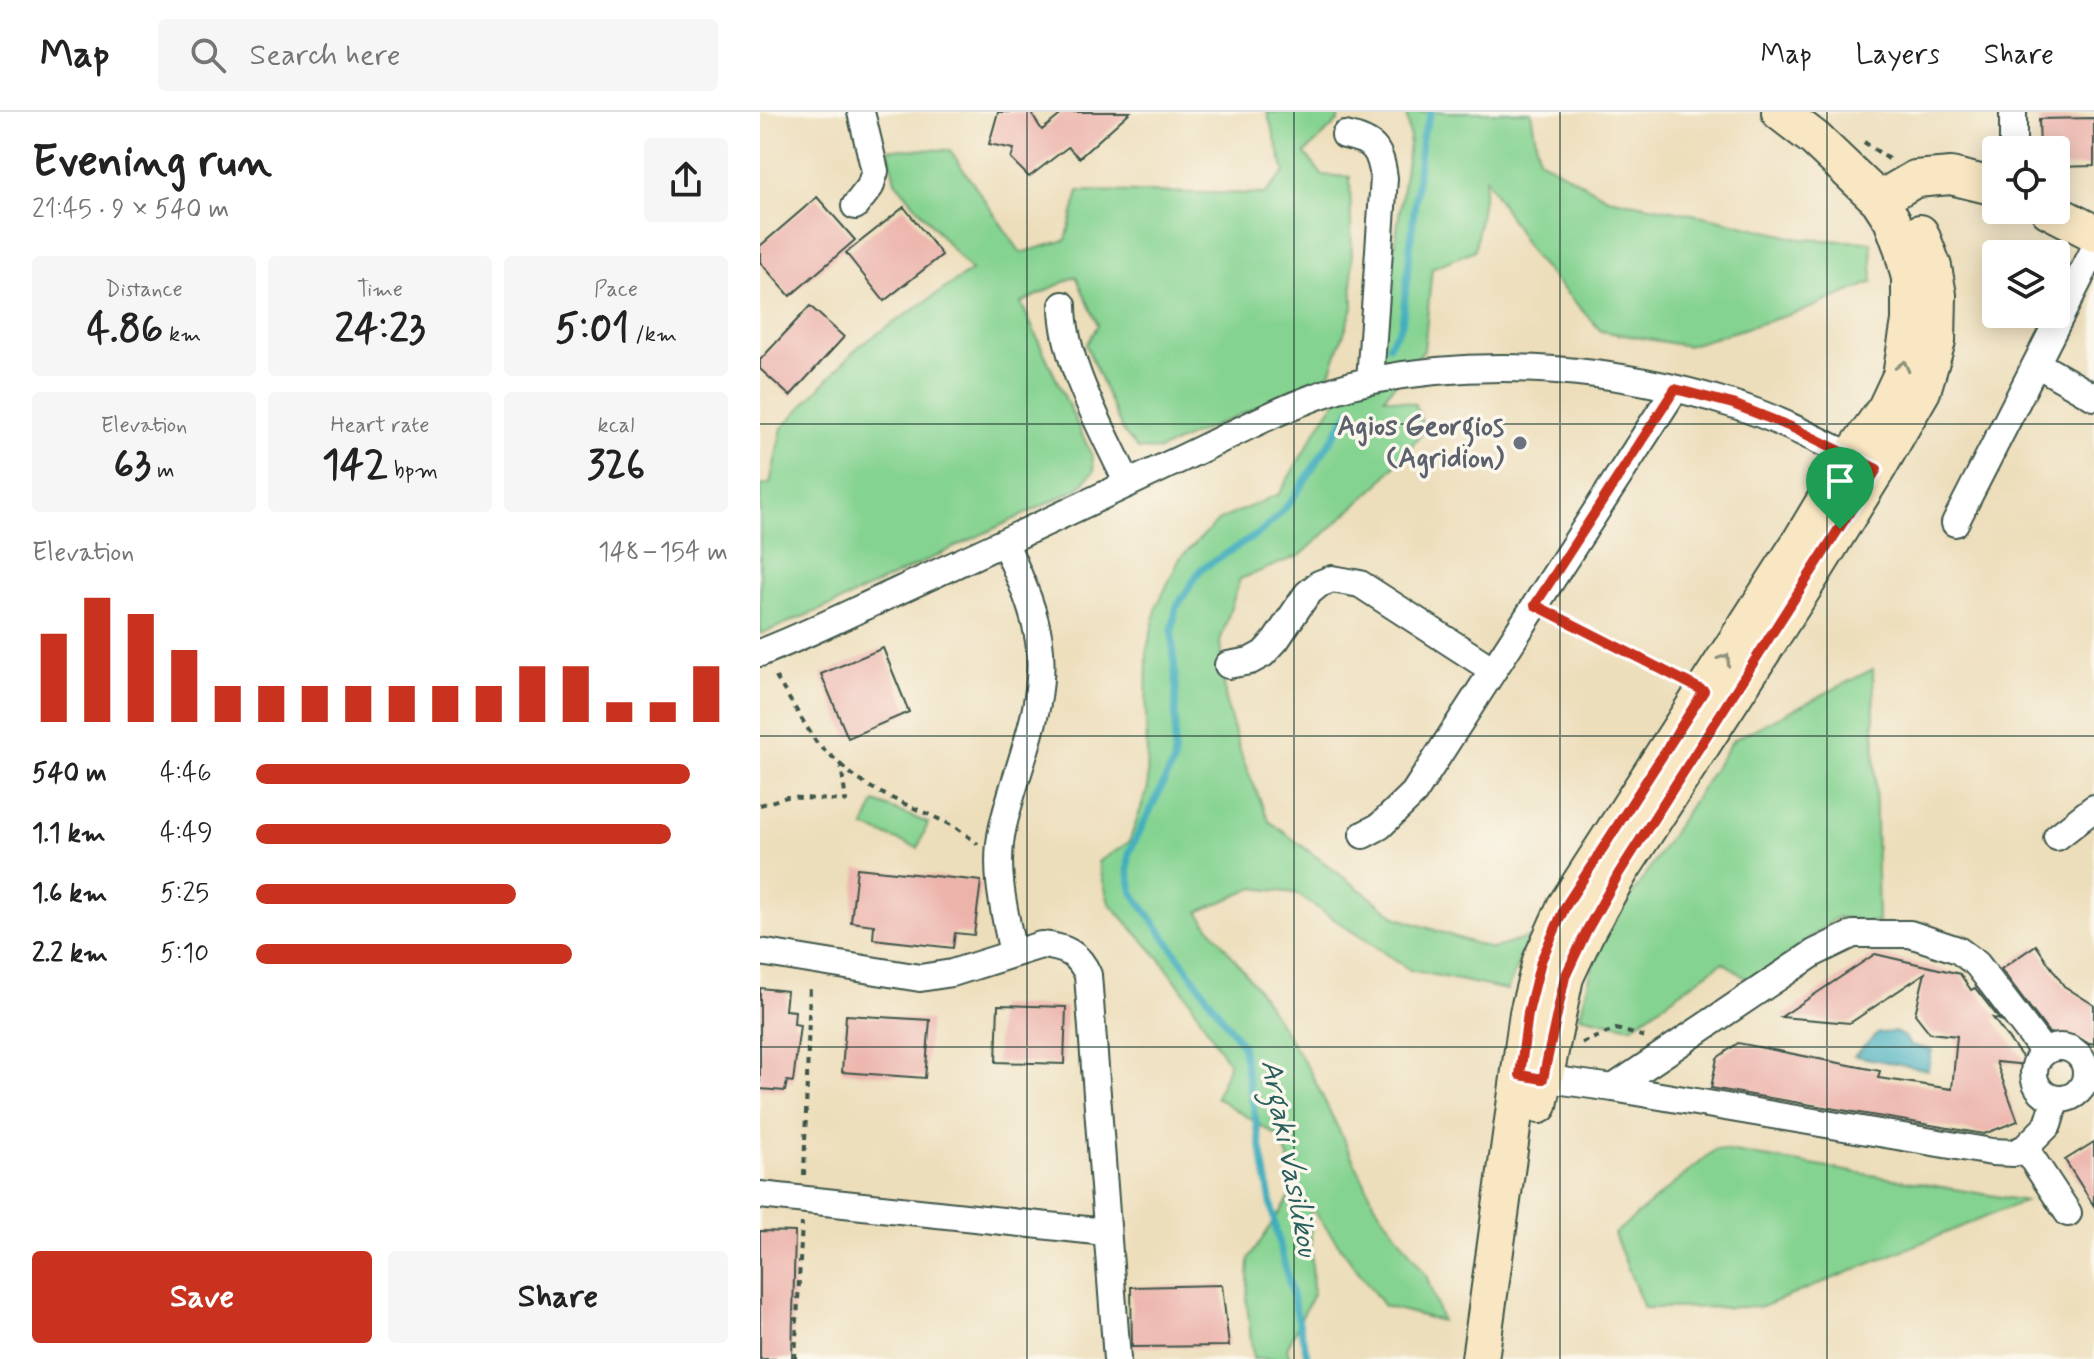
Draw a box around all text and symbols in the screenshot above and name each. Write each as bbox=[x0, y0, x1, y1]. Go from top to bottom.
search box bbox=[158, 19, 718, 91]
text: Map bbox=[40, 31, 110, 80]
icon: search bbox=[186, 33, 230, 77]
text: Search here bbox=[250, 36, 401, 75]
text: Map bbox=[1761, 37, 1812, 74]
text: Layers bbox=[1856, 37, 1940, 74]
text: Share bbox=[1984, 37, 2054, 74]
text: Evening run bbox=[32, 134, 272, 192]
map controls bbox=[1982, 136, 2070, 328]
button: locate bbox=[1982, 136, 2070, 224]
button: share bbox=[644, 138, 728, 222]
text: 21:45 · 9 × 540 m bbox=[32, 193, 229, 227]
button: layers bbox=[1982, 240, 2070, 328]
text: Distance bbox=[105, 276, 183, 304]
text: Time bbox=[357, 276, 403, 304]
text: Pace bbox=[594, 276, 638, 304]
text: 4.86 bbox=[87, 304, 163, 356]
text: 24:23 bbox=[334, 304, 426, 356]
text: 5:01 bbox=[555, 304, 629, 356]
text: km bbox=[163, 321, 201, 349]
text: /km bbox=[629, 321, 677, 349]
one-way arrow bbox=[1893, 359, 1910, 373]
place label: Agios Georgios (Agridion) bbox=[1337, 409, 1504, 479]
text: Elevation bbox=[101, 412, 187, 440]
text: Heart rate bbox=[331, 412, 429, 440]
text: kcal bbox=[598, 412, 634, 440]
marker: Agios Georgios (Agridion) bbox=[1511, 434, 1529, 452]
text: 63 bbox=[114, 440, 151, 492]
text: 142 bbox=[322, 440, 388, 492]
text: 326 bbox=[587, 440, 645, 492]
pin bbox=[1806, 447, 1874, 529]
text: m bbox=[151, 457, 174, 485]
text: bpm bbox=[388, 457, 438, 485]
icon: arrive bbox=[1818, 459, 1862, 503]
text: Elevation bbox=[32, 536, 134, 570]
text: 148–154 m bbox=[598, 536, 728, 570]
one-way arrow bbox=[1715, 653, 1730, 668]
text: 540 m bbox=[32, 757, 107, 791]
text: 4:46 bbox=[160, 757, 212, 791]
text: 1.1 km bbox=[32, 817, 106, 851]
text: 4:49 bbox=[160, 817, 213, 851]
text: 1.6 km bbox=[32, 877, 107, 911]
text: 5:25 bbox=[160, 877, 209, 911]
text: 2.2 km bbox=[32, 937, 108, 971]
text: 5:10 bbox=[160, 937, 209, 971]
water label: Argaki Vasilikou bbox=[1247, 1056, 1327, 1262]
button: Save bbox=[32, 1251, 372, 1343]
button: Share bbox=[388, 1251, 728, 1343]

